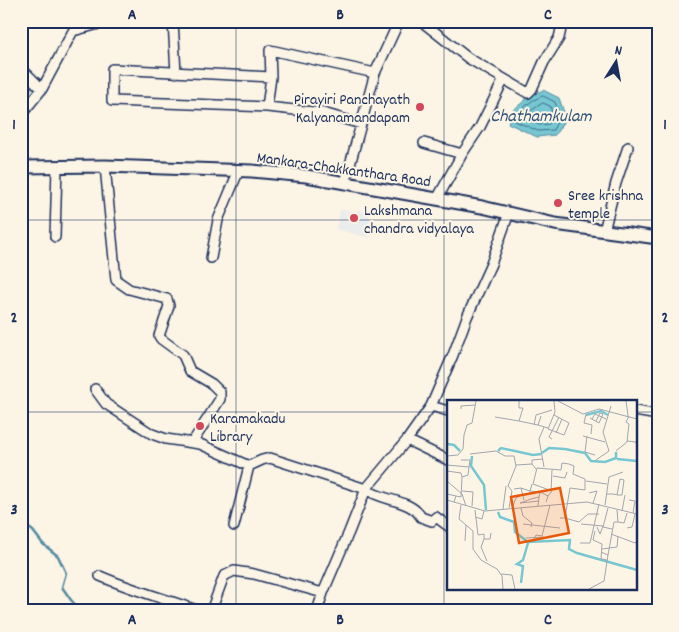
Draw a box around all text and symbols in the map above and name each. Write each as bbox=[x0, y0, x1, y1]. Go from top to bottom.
text: A bbox=[128, 4, 137, 27]
text: B bbox=[336, 4, 344, 27]
text: C bbox=[544, 4, 552, 27]
north arrow bbox=[592, 38, 642, 88]
text: N bbox=[613, 41, 623, 62]
place label: Pirayiri Panchayath Kalyanamandapam bbox=[294, 89, 410, 130]
marker: Pirayiri Panchayath Kalyanamandapam bbox=[414, 101, 426, 113]
water label: Chathamkulam bbox=[490, 105, 592, 130]
text: 1 bbox=[12, 114, 16, 137]
text: 1 bbox=[663, 114, 667, 137]
street label: Mankara-Chakkanthara Road bbox=[255, 147, 432, 194]
place label: Sree krishna temple bbox=[568, 185, 644, 226]
marker: Sree krishna temple bbox=[552, 197, 564, 209]
place label: Lakshmana chandra vidyalaya bbox=[364, 200, 474, 241]
marker: Lakshmana chandra vidyalaya bbox=[348, 212, 360, 224]
text: 2 bbox=[11, 307, 18, 330]
text: 2 bbox=[662, 307, 669, 330]
inset map bbox=[447, 400, 636, 590]
place label: Karamakadu Library bbox=[210, 408, 285, 449]
marker: Karamakadu Library bbox=[194, 420, 206, 432]
text: 3 bbox=[10, 499, 18, 522]
text: 3 bbox=[661, 499, 669, 522]
text: A bbox=[128, 609, 137, 632]
text: B bbox=[336, 609, 344, 632]
text: C bbox=[544, 609, 552, 632]

